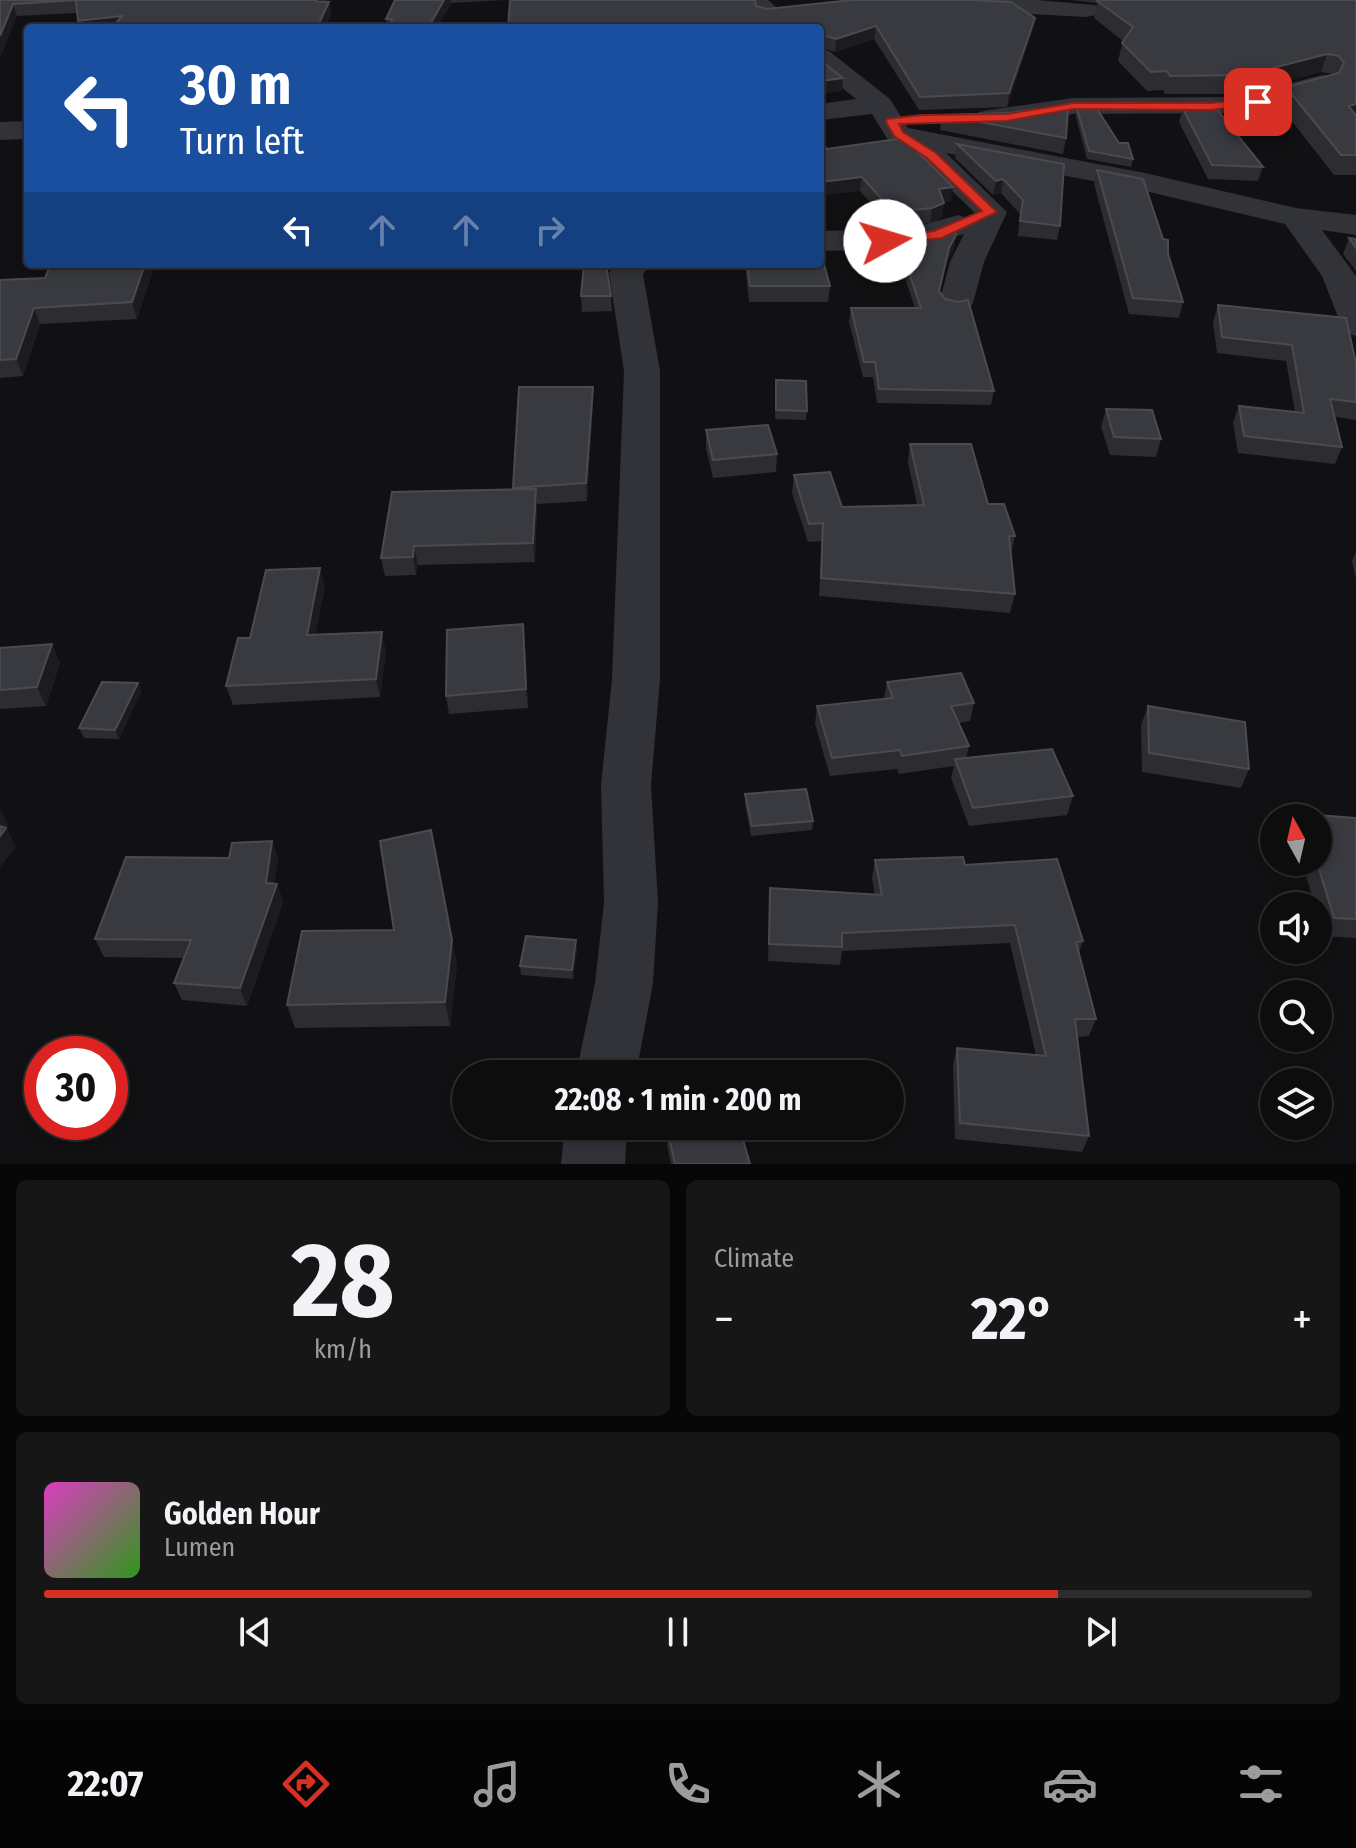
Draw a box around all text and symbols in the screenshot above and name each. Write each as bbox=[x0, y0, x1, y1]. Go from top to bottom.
text: 30 m bbox=[180, 52, 291, 119]
icon: left bbox=[48, 56, 152, 160]
pin bbox=[1224, 68, 1292, 136]
icon: arrive bbox=[1236, 80, 1280, 124]
text: Turn left bbox=[180, 120, 304, 164]
position arrow bbox=[843, 199, 927, 283]
icon: left bbox=[276, 208, 320, 252]
icon: ahead bbox=[360, 208, 404, 252]
icon: ahead bbox=[444, 208, 488, 252]
icon: right bbox=[528, 208, 572, 252]
north arrow bbox=[1260, 804, 1332, 876]
map controls bbox=[1260, 804, 1332, 1140]
button: sound bbox=[1260, 892, 1332, 964]
button: search bbox=[1260, 980, 1332, 1052]
speed limit sign: 30 bbox=[24, 1036, 128, 1140]
button: layers bbox=[1260, 1068, 1332, 1140]
text: 22:08 · 1 min · 200 m bbox=[555, 1082, 801, 1118]
text: 28 bbox=[291, 1219, 395, 1344]
text: Climate bbox=[714, 1243, 794, 1274]
text: 22° bbox=[971, 1283, 1055, 1355]
text: − bbox=[714, 1293, 734, 1346]
text: + bbox=[1292, 1293, 1312, 1346]
text: km/h bbox=[314, 1334, 372, 1365]
text: Golden Hour bbox=[164, 1496, 320, 1532]
text: Lumen bbox=[164, 1532, 235, 1563]
icon: previous bbox=[233, 1610, 277, 1654]
icon: pause bbox=[656, 1610, 700, 1654]
icon: next bbox=[1079, 1610, 1123, 1654]
icon: directions bbox=[278, 1756, 334, 1812]
icon: music bbox=[469, 1756, 525, 1812]
icon: phone bbox=[660, 1756, 716, 1812]
icon: climate bbox=[851, 1756, 907, 1812]
icon: car bbox=[1042, 1756, 1098, 1812]
icon: filters bbox=[1233, 1756, 1289, 1812]
text: 22:07 bbox=[67, 1762, 143, 1806]

